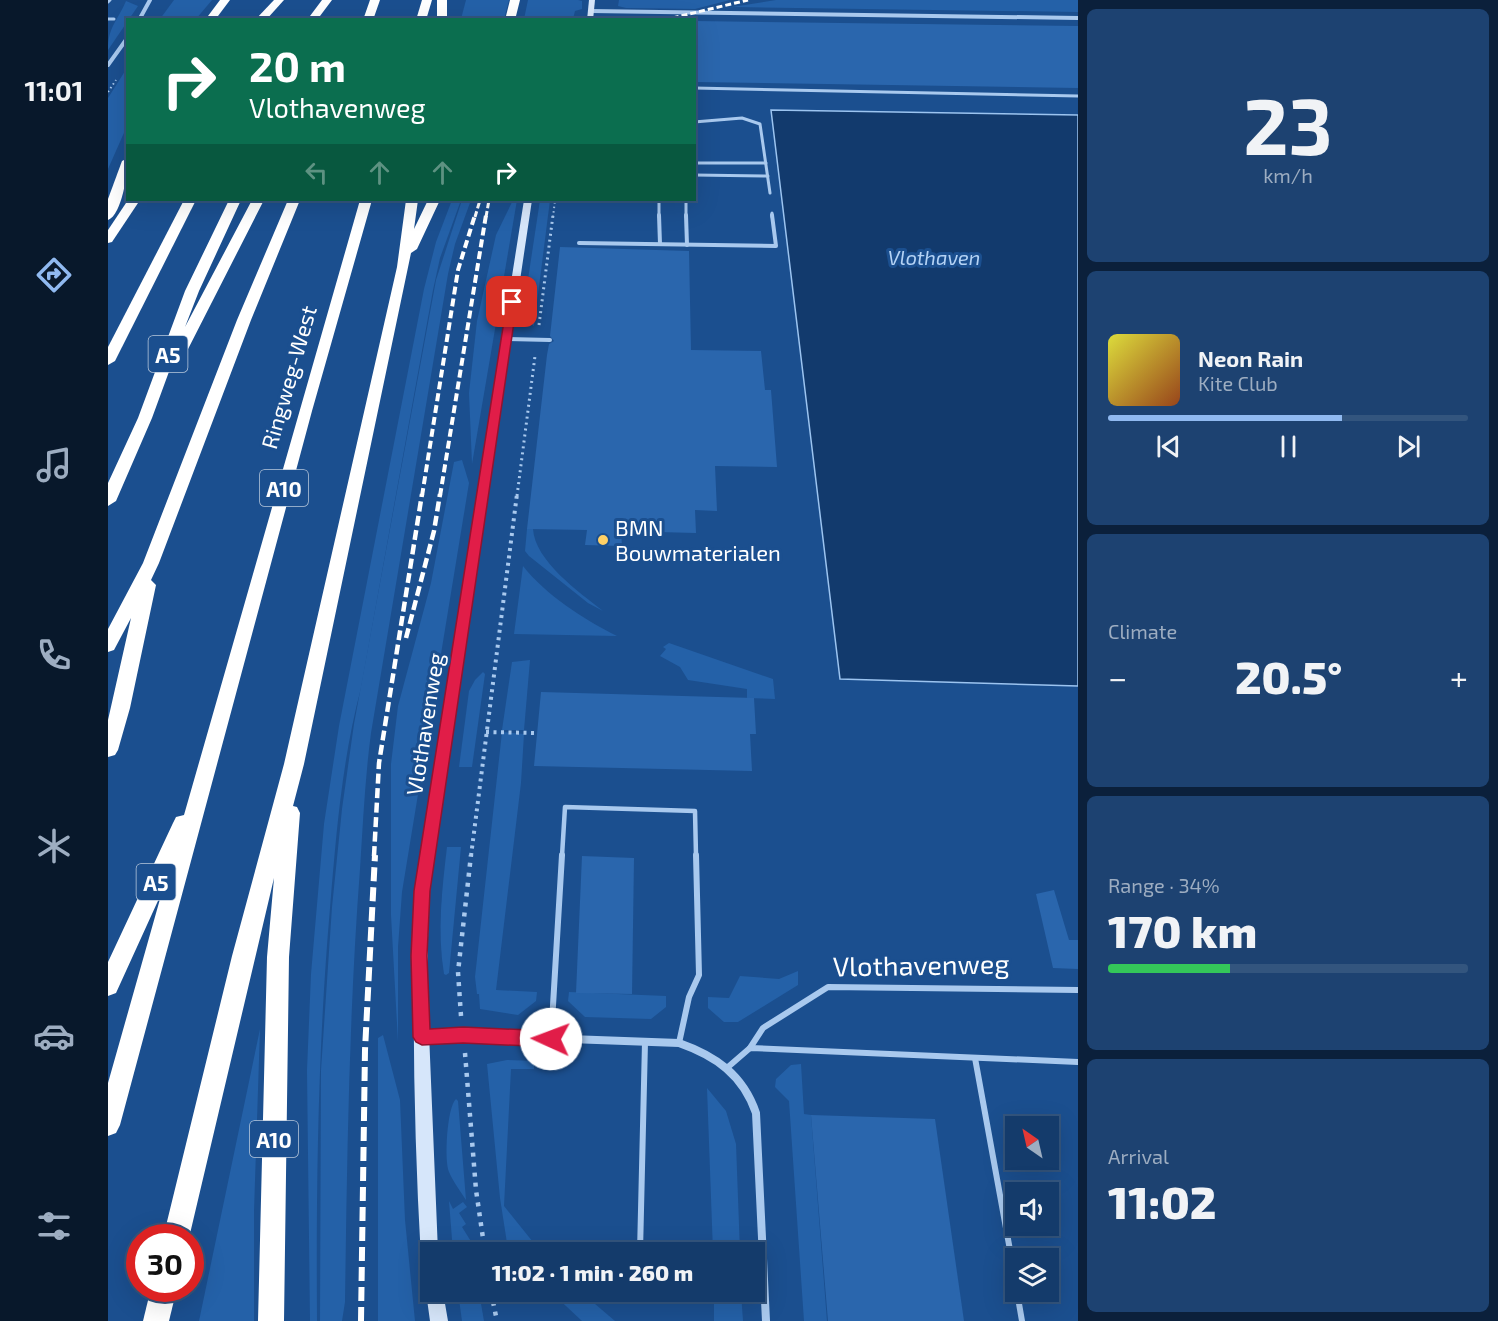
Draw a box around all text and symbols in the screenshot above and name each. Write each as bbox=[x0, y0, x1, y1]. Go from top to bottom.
text: 20 m bbox=[249, 40, 346, 90]
icon: right bbox=[150, 42, 228, 120]
text: 11:01 bbox=[25, 74, 83, 106]
text: 23 bbox=[1243, 77, 1333, 171]
text: Vlothavenweg bbox=[249, 91, 426, 123]
icon: left bbox=[300, 156, 333, 189]
icon: ahead bbox=[363, 156, 396, 189]
icon: ahead bbox=[426, 156, 459, 189]
icon: right bbox=[489, 156, 522, 189]
text: km/h bbox=[1263, 163, 1313, 187]
water label: Vlothaven bbox=[888, 245, 980, 269]
icon: directions bbox=[33, 254, 75, 296]
pin bbox=[486, 276, 537, 327]
icon: arrive bbox=[495, 285, 528, 318]
street label: Ringweg-West bbox=[255, 302, 321, 452]
road number: A5 bbox=[148, 336, 188, 372]
text: Neon Rain bbox=[1198, 345, 1303, 371]
text: Kite Club bbox=[1198, 371, 1278, 395]
icon: previous bbox=[1152, 430, 1185, 463]
icon: pause bbox=[1272, 430, 1305, 463]
icon: next bbox=[1392, 430, 1425, 463]
icon: music bbox=[33, 444, 75, 486]
road number: A10 bbox=[260, 470, 308, 506]
place label: BMN Bouwmaterialen bbox=[615, 514, 781, 565]
marker: BMN Bouwmaterialen bbox=[596, 533, 610, 547]
text: Climate bbox=[1108, 619, 1177, 643]
icon: phone bbox=[33, 634, 75, 676]
text: 20.5° bbox=[1235, 649, 1342, 703]
street label: Vlothavenweg bbox=[400, 651, 448, 797]
text: − bbox=[1108, 657, 1127, 697]
text: + bbox=[1450, 657, 1468, 697]
icon: climate bbox=[33, 825, 75, 867]
road number: A5 bbox=[136, 864, 176, 900]
text: Range · 34% bbox=[1108, 873, 1220, 897]
text: 170 km bbox=[1108, 903, 1257, 957]
street label: Vlothavenweg bbox=[832, 946, 1010, 983]
position arrow bbox=[519, 1007, 583, 1071]
icon: car bbox=[33, 1015, 75, 1057]
north arrow bbox=[1005, 1116, 1059, 1170]
map controls bbox=[1005, 1116, 1059, 1302]
road number: A10 bbox=[250, 1121, 298, 1157]
text: Arrival bbox=[1108, 1144, 1169, 1168]
text: 11:02 bbox=[1108, 1174, 1216, 1228]
button: sound bbox=[1005, 1182, 1059, 1236]
icon: filters bbox=[33, 1205, 75, 1247]
speed limit sign: 30 bbox=[126, 1224, 204, 1302]
button: layers bbox=[1005, 1248, 1059, 1302]
text: 11:02 · 1 min · 260 m bbox=[492, 1259, 693, 1285]

